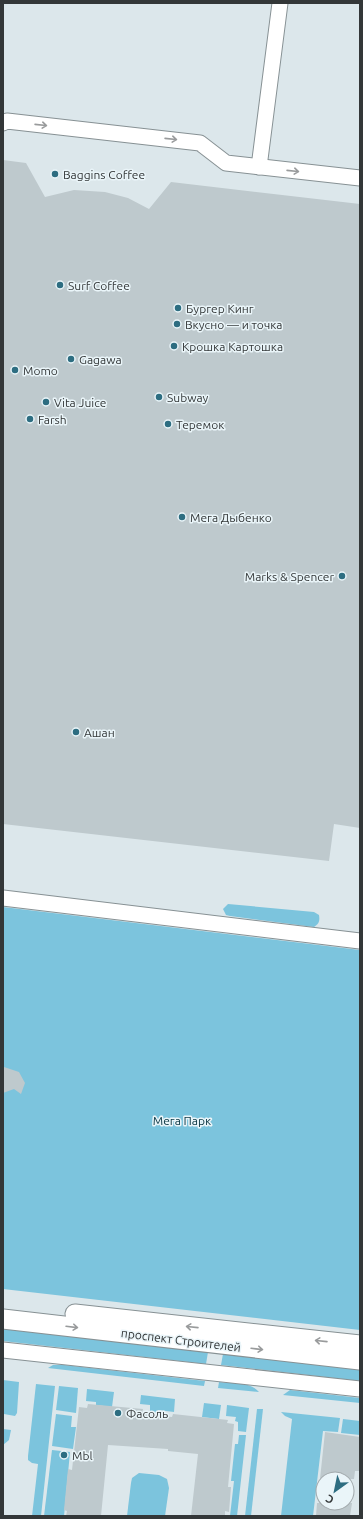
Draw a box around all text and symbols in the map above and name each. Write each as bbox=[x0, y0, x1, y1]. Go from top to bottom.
one-way arrow bbox=[34, 121, 47, 129]
one-way arrow bbox=[164, 136, 177, 143]
one-way arrow bbox=[286, 167, 299, 174]
place label: Baggins Coffee bbox=[63, 168, 145, 181]
marker: Baggins Coffee bbox=[50, 169, 60, 179]
place label: Surf Coffee bbox=[68, 279, 130, 292]
marker: Surf Coffee bbox=[55, 280, 65, 290]
place label: Бургер Кинг bbox=[186, 302, 254, 315]
marker: Бургер Кинг bbox=[173, 303, 183, 313]
place label: Вкусно — и точка bbox=[185, 318, 283, 331]
marker: Вкусно — и точка bbox=[172, 319, 182, 329]
place label: Крошка Картошка bbox=[182, 340, 283, 353]
marker: Крошка Картошка bbox=[169, 341, 179, 351]
place label: Gagawa bbox=[79, 353, 122, 366]
marker: Gagawa bbox=[66, 354, 76, 364]
place label: Momo bbox=[23, 364, 58, 377]
marker: Momo bbox=[10, 365, 20, 375]
place label: Subway bbox=[167, 391, 209, 404]
marker: Subway bbox=[154, 392, 164, 402]
place label: Vita Juice bbox=[54, 396, 106, 409]
marker: Vita Juice bbox=[41, 397, 51, 407]
place label: Farsh bbox=[38, 413, 67, 426]
marker: Farsh bbox=[25, 414, 35, 424]
place label: Теремок bbox=[176, 418, 224, 431]
marker: Теремок bbox=[163, 419, 173, 429]
place label: Мега Дыбенко bbox=[190, 511, 272, 524]
marker: Мега Дыбенко bbox=[177, 512, 187, 522]
place label: Marks & Spencer bbox=[245, 570, 334, 583]
marker: Marks & Spencer bbox=[337, 571, 347, 581]
place label: Ашан bbox=[84, 726, 115, 739]
marker: Ашан bbox=[71, 727, 81, 737]
park label: Мега Парк bbox=[153, 1114, 211, 1127]
one-way arrow bbox=[65, 1323, 78, 1331]
one-way arrow bbox=[186, 1323, 199, 1331]
street label: проспект Строителей bbox=[120, 1326, 242, 1354]
one-way arrow bbox=[315, 1337, 328, 1345]
one-way arrow bbox=[250, 1345, 263, 1352]
place label: Фасоль bbox=[126, 1407, 168, 1420]
marker: Фасоль bbox=[113, 1408, 123, 1418]
place label: Mbl bbox=[72, 1449, 93, 1462]
marker: Mbl bbox=[59, 1450, 69, 1460]
north arrow bbox=[315, 1471, 355, 1511]
text: С bbox=[323, 1492, 336, 1506]

